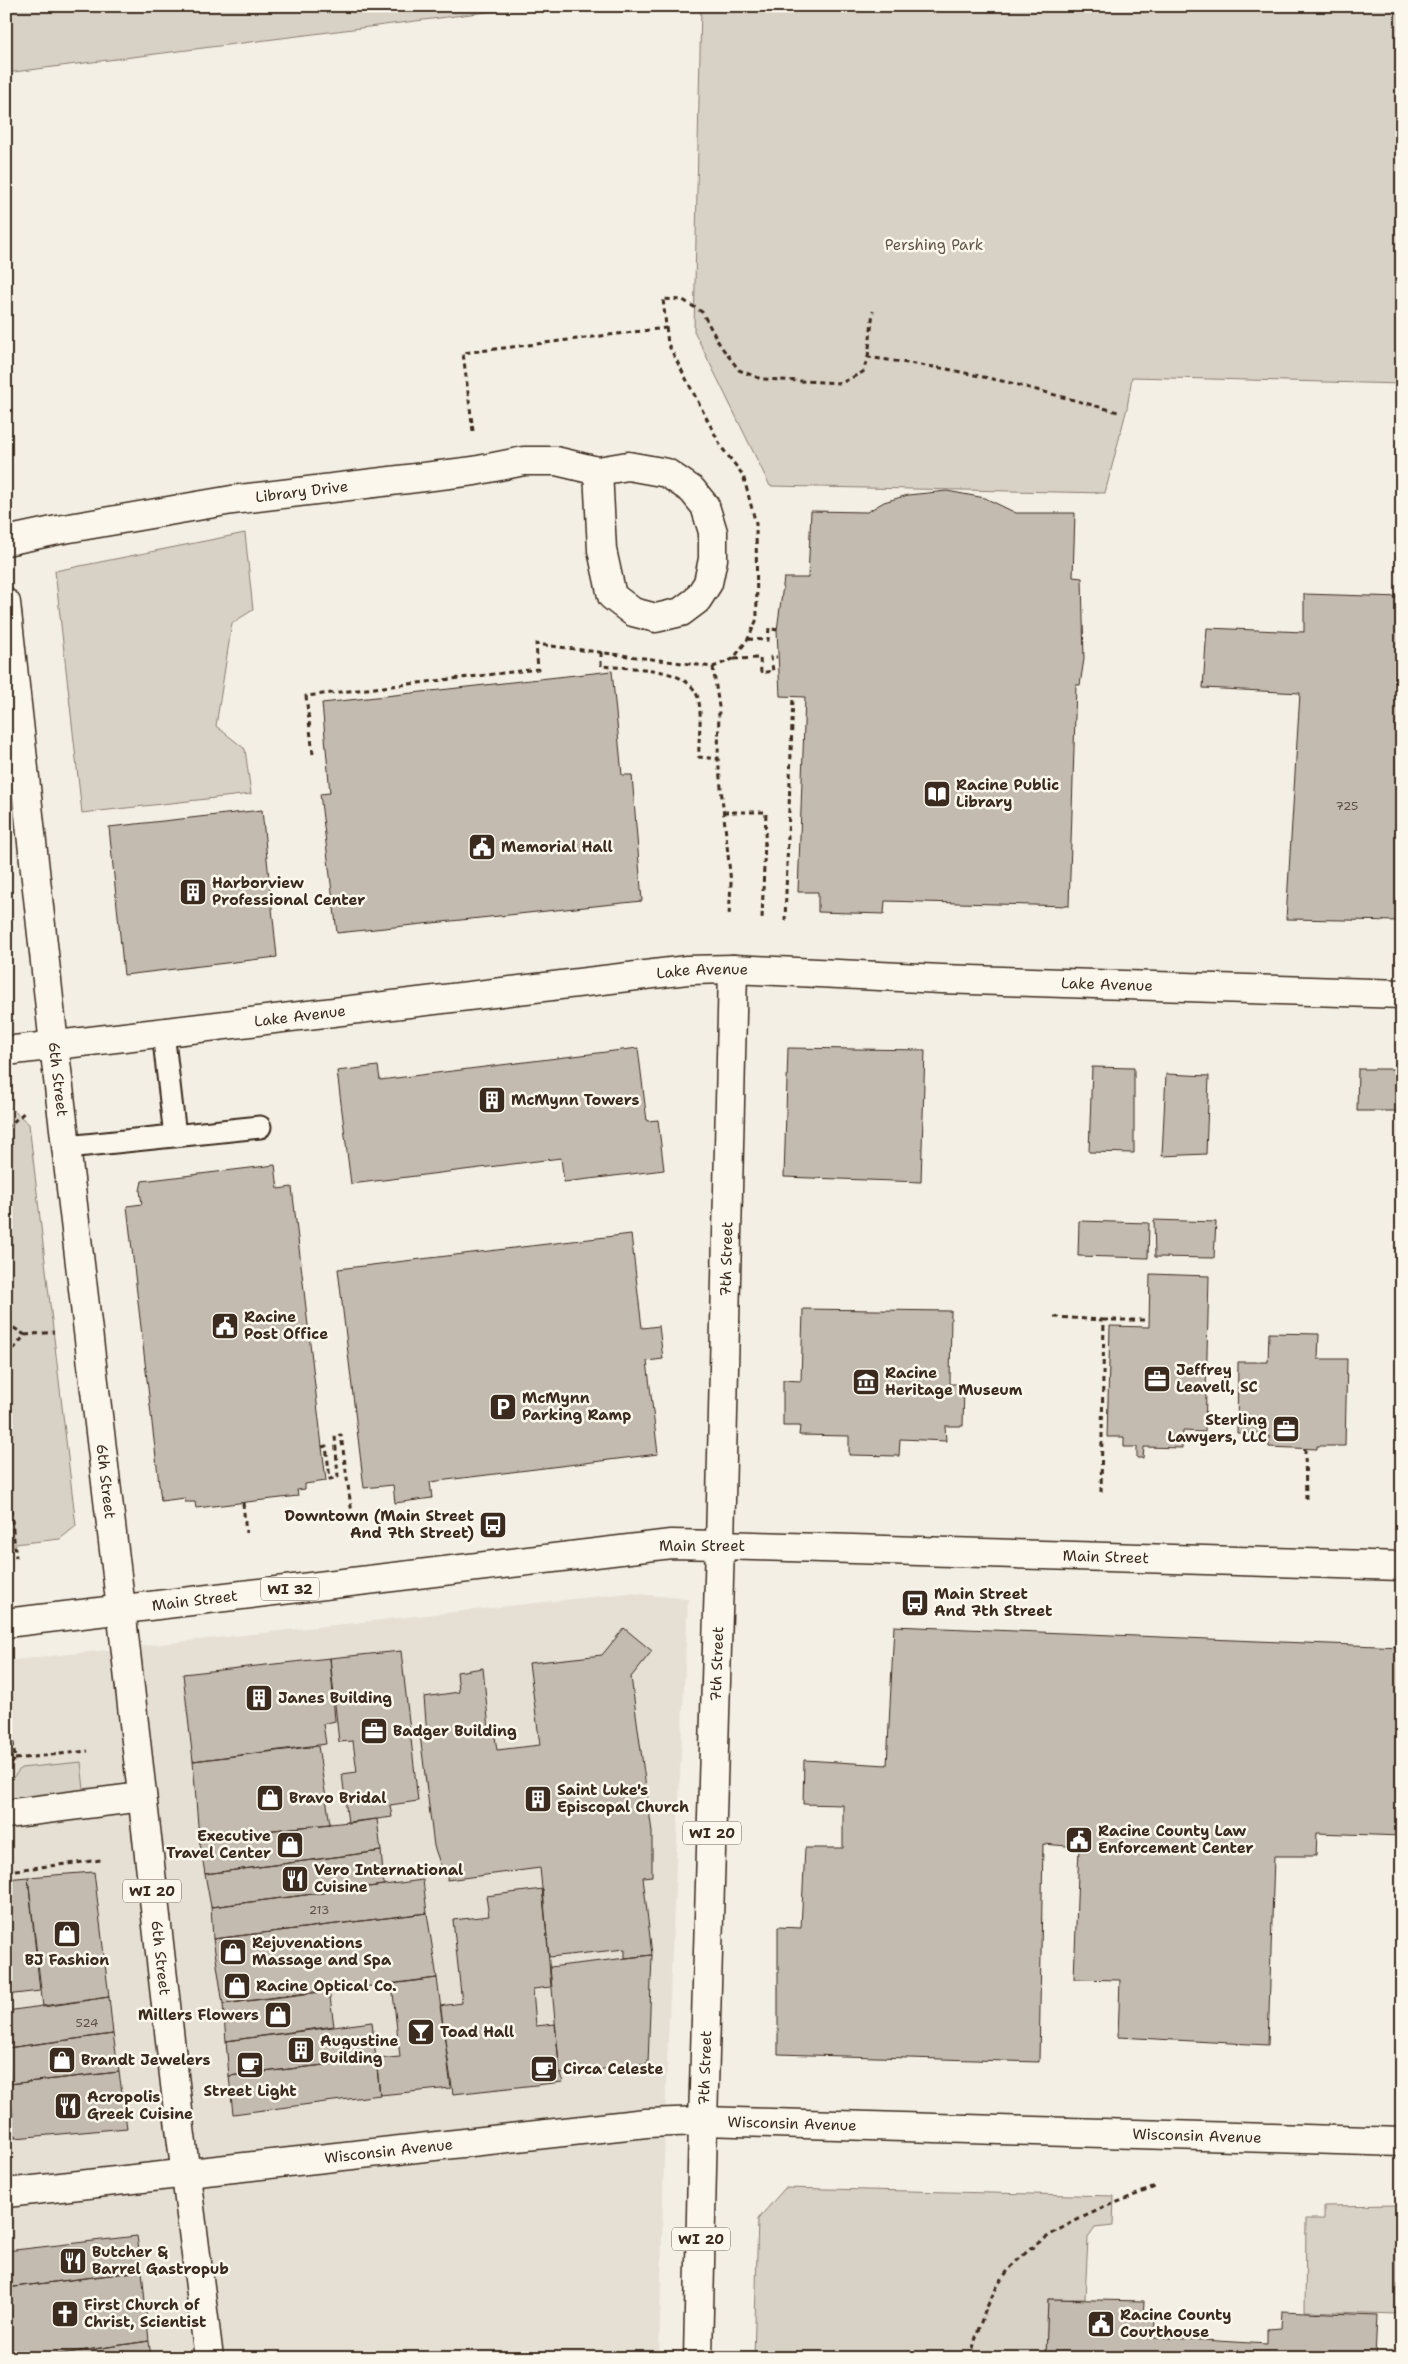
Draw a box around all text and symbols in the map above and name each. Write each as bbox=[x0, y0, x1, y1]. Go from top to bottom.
park label: Pershing Park bbox=[885, 235, 983, 255]
street label: Library Drive bbox=[254, 476, 349, 507]
place label: Racine Public Library bbox=[956, 775, 1059, 812]
library icon: Racine Public Library bbox=[922, 779, 952, 809]
house number: 725 bbox=[1336, 798, 1358, 814]
public building icon: Memorial Hall bbox=[467, 832, 497, 862]
place label: Memorial Hall bbox=[501, 837, 613, 857]
place label: Harborview Professional Center bbox=[212, 873, 365, 910]
building icon: Harborview Professional Center bbox=[178, 877, 208, 907]
street label: Lake Avenue bbox=[655, 959, 749, 984]
street label: Lake Avenue bbox=[1061, 973, 1153, 996]
street label: Lake Avenue bbox=[253, 1001, 347, 1031]
street label: 6th Street bbox=[44, 1041, 72, 1118]
building icon: McMynn Towers bbox=[477, 1085, 507, 1115]
place label: McMynn Towers bbox=[511, 1090, 639, 1110]
street label: 7th Street bbox=[716, 1221, 737, 1297]
place label: Racine Post Office bbox=[244, 1307, 328, 1344]
public building icon: Racine Post Office bbox=[210, 1311, 240, 1341]
place label: Jeffrey Leavell, SC bbox=[1176, 1360, 1258, 1397]
place label: Racine Heritage Museum bbox=[885, 1363, 1023, 1400]
office icon: Jeffrey Leavell, SC bbox=[1142, 1364, 1172, 1394]
museum icon: Racine Heritage Museum bbox=[851, 1367, 881, 1397]
place label: McMynn Parking Ramp bbox=[522, 1388, 631, 1425]
parking icon: McMynn Parking Ramp bbox=[488, 1392, 518, 1422]
place label: Sterling Lawyers, LLC bbox=[1167, 1410, 1267, 1447]
office icon: Sterling Lawyers, LLC bbox=[1271, 1414, 1301, 1444]
street label: 6th Street bbox=[91, 1443, 120, 1520]
place label: Downtown (Main Street And 7th Street) bbox=[284, 1506, 474, 1543]
bus stop icon: Downtown (Main Street And 7th Street) bbox=[478, 1510, 508, 1540]
street label: Main Street bbox=[659, 1536, 745, 1556]
street label: Main Street bbox=[1062, 1546, 1149, 1568]
road number: WI 32 bbox=[261, 1578, 319, 1600]
place label: Main Street And 7th Street bbox=[934, 1584, 1052, 1621]
street label: Main Street bbox=[151, 1586, 239, 1616]
bus stop icon: Main Street And 7th Street bbox=[900, 1588, 930, 1618]
street label: 7th Street bbox=[706, 1626, 728, 1702]
building icon: Janes Building bbox=[244, 1683, 274, 1713]
place label: Janes Building bbox=[278, 1688, 392, 1708]
office icon: Badger Building bbox=[359, 1716, 389, 1746]
place label: Badger Building bbox=[393, 1721, 517, 1741]
place label: Saint Luke's Episcopal Church bbox=[557, 1780, 689, 1817]
shop icon: Bravo Bridal bbox=[255, 1783, 285, 1813]
building icon: Saint Luke's Episcopal Church bbox=[523, 1784, 553, 1814]
place label: Bravo Bridal bbox=[289, 1788, 386, 1808]
place label: Racine County Law Enforcement Center bbox=[1098, 1821, 1254, 1858]
road number: WI 20 bbox=[683, 1822, 741, 1845]
public building icon: Racine County Law Enforcement Center bbox=[1064, 1825, 1094, 1855]
place label: Executive Travel Center bbox=[166, 1826, 271, 1863]
shop icon: Executive Travel Center bbox=[275, 1830, 305, 1860]
place label: Vero International Cuisine bbox=[314, 1860, 463, 1897]
restaurant icon: Vero International Cuisine bbox=[280, 1864, 310, 1894]
road number: WI 20 bbox=[123, 1880, 181, 1902]
house number: 213 bbox=[309, 1902, 329, 1918]
shop icon: BJ Fashion bbox=[52, 1919, 82, 1949]
street label: 6th Street bbox=[146, 1919, 175, 1996]
place label: Rejuvenations Massage and Spa bbox=[252, 1933, 392, 1970]
shop icon: Rejuvenations Massage and Spa bbox=[218, 1937, 248, 1967]
place label: BJ Fashion bbox=[25, 1950, 109, 1970]
shop icon: Racine Optical Co. bbox=[222, 1971, 252, 2001]
place label: Racine Optical Co. bbox=[256, 1976, 397, 1996]
shop icon: Millers Flowers bbox=[263, 2000, 293, 2030]
place label: Millers Flowers bbox=[138, 2005, 259, 2025]
house number: 524 bbox=[76, 2015, 98, 2031]
bar icon: Toad Hall bbox=[406, 2017, 436, 2047]
place label: Toad Hall bbox=[440, 2022, 514, 2042]
street label: 7th Street bbox=[694, 2030, 716, 2106]
place label: Augustine Building bbox=[320, 2031, 398, 2068]
building icon: Augustine Building bbox=[286, 2035, 316, 2065]
shop icon: Brandt Jewelers bbox=[47, 2045, 77, 2075]
place label: Brandt Jewelers bbox=[81, 2050, 211, 2070]
cafe icon: Street Light bbox=[235, 2050, 265, 2080]
cafe icon: Circa Celeste bbox=[529, 2054, 559, 2084]
place label: Circa Celeste bbox=[563, 2059, 663, 2079]
place label: Street Light bbox=[203, 2081, 297, 2101]
place label: Acropolis Greek Cuisine bbox=[87, 2087, 193, 2124]
restaurant icon: Acropolis Greek Cuisine bbox=[53, 2091, 83, 2121]
street label: Wisconsin Avenue bbox=[727, 2112, 857, 2136]
street label: Wisconsin Avenue bbox=[1132, 2124, 1262, 2148]
street label: Wisconsin Avenue bbox=[323, 2134, 454, 2168]
road number: WI 20 bbox=[672, 2228, 730, 2250]
place label: Butcher & Barrel Gastropub bbox=[92, 2242, 229, 2279]
restaurant icon: Butcher & Barrel Gastropub bbox=[58, 2246, 88, 2276]
place label: First Church of Christ, Scientist bbox=[84, 2295, 206, 2332]
church icon: First Church of Christ, Scientist bbox=[50, 2299, 80, 2329]
place label: Racine County Courthouse bbox=[1120, 2305, 1231, 2342]
public building icon: Racine County Courthouse bbox=[1086, 2309, 1116, 2339]

